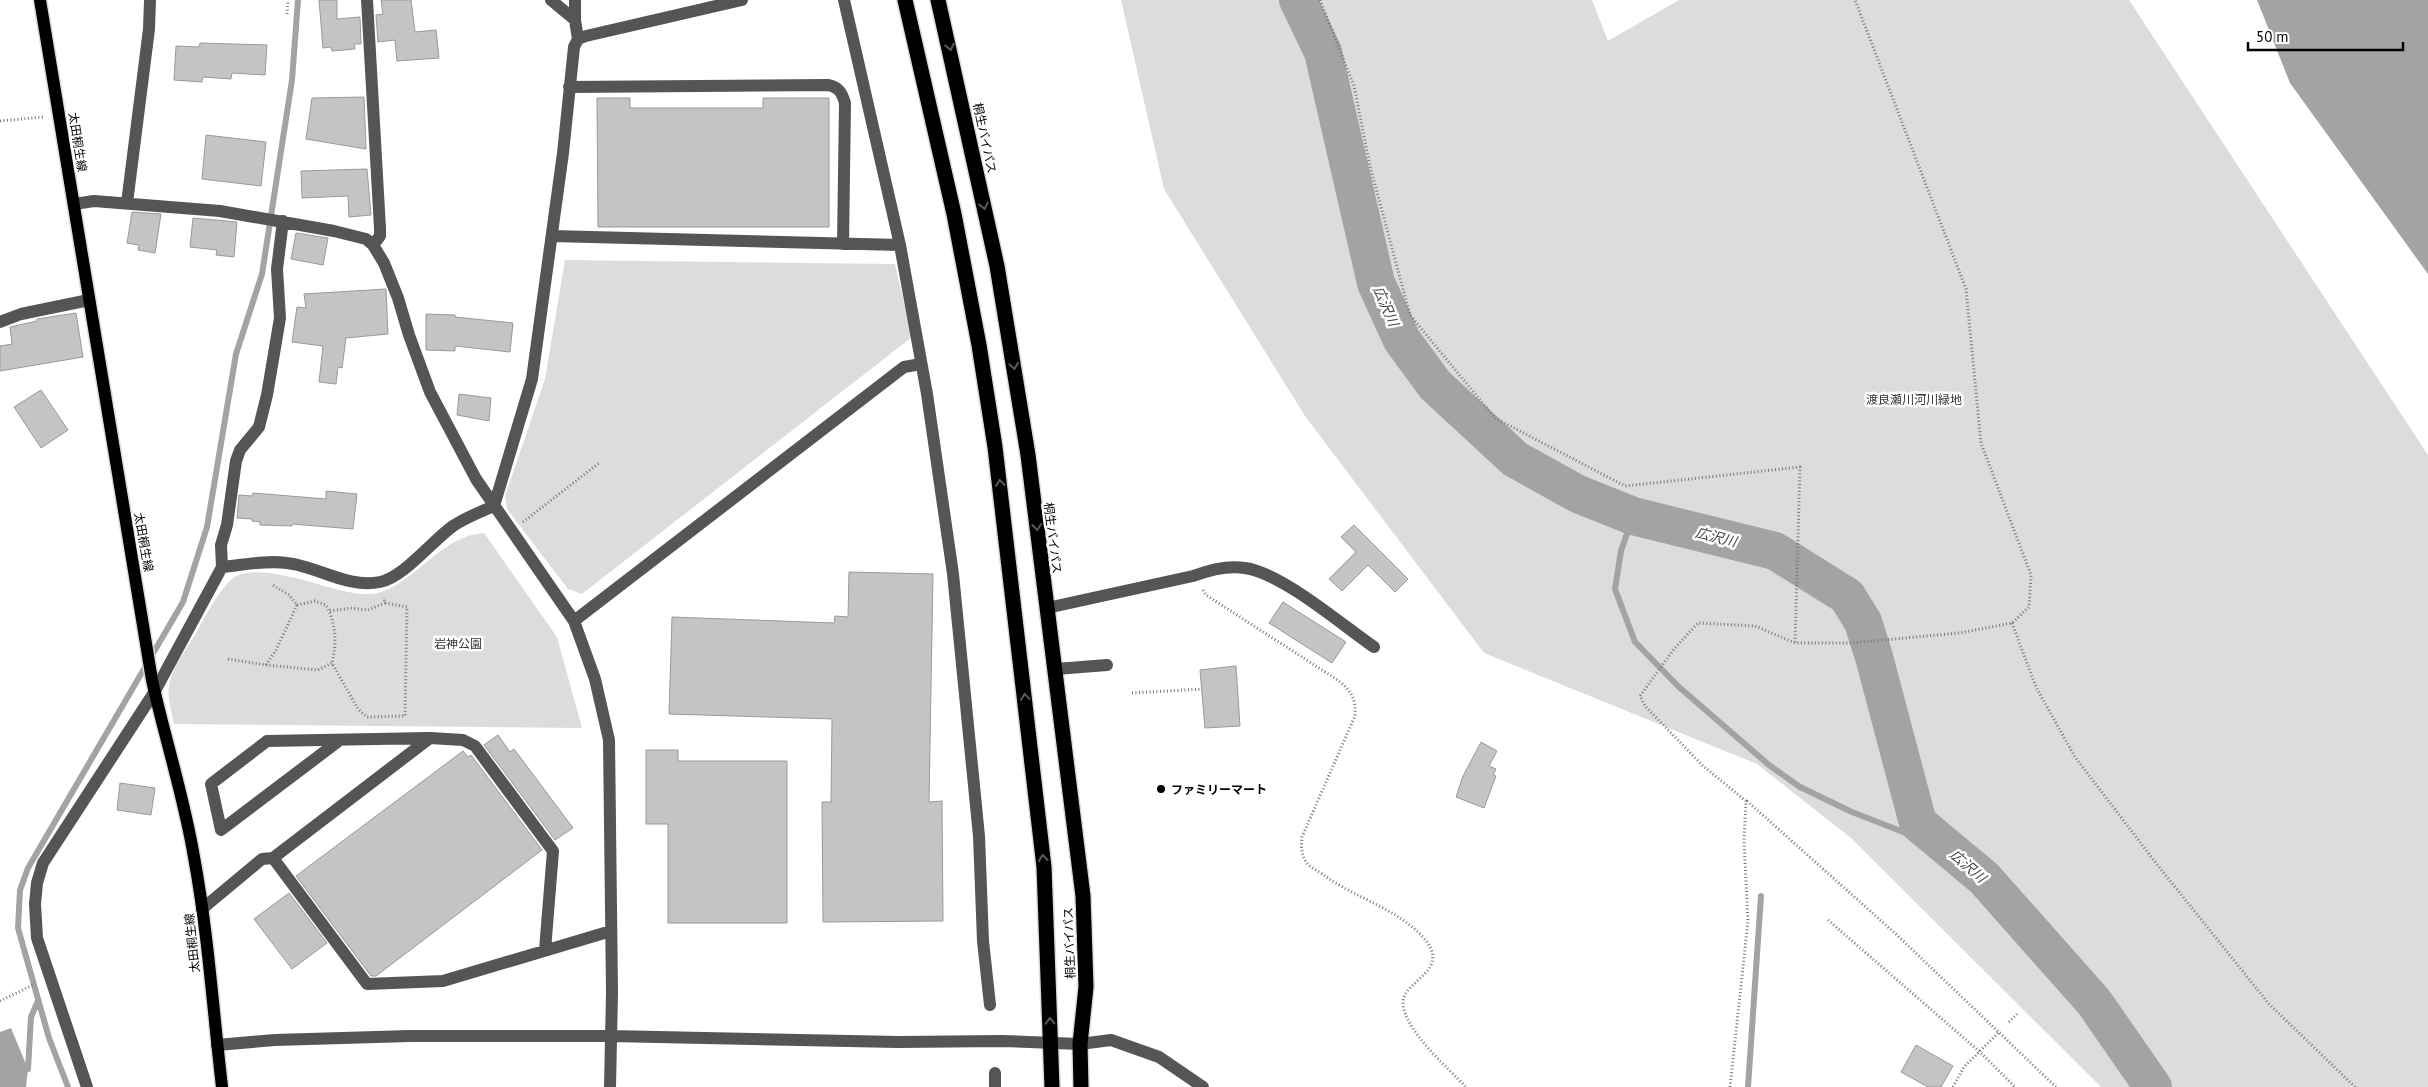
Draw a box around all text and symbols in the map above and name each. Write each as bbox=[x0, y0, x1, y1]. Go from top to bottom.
scale bar bbox=[2248, 20, 2403, 52]
text: 50 m bbox=[2256, 27, 2289, 46]
one-way arrow bbox=[944, 43, 955, 52]
street label: 桐生バイパス bbox=[970, 101, 1000, 175]
street label: 太田桐生線 bbox=[66, 111, 90, 173]
one-way arrow bbox=[978, 202, 989, 211]
water label: 広沢川 bbox=[1369, 283, 1404, 331]
one-way arrow bbox=[1008, 362, 1018, 370]
park label: 渡良瀬川河川緑地 bbox=[1866, 392, 1962, 407]
one-way arrow bbox=[995, 479, 1006, 487]
street label: 桐生バイパス bbox=[1041, 501, 1065, 575]
street label: 太田桐生線 bbox=[131, 511, 157, 573]
one-way arrow bbox=[1031, 523, 1042, 531]
water label: 広沢川 bbox=[1693, 523, 1740, 551]
park label: 岩神公園 bbox=[434, 636, 482, 651]
one-way arrow bbox=[1020, 693, 1031, 701]
place label: ファミリーマート bbox=[1171, 782, 1267, 797]
marker: ファミリーマート bbox=[1155, 783, 1167, 795]
water label: 広沢川 bbox=[1946, 845, 1991, 888]
one-way arrow bbox=[1038, 854, 1049, 862]
street label: 桐生バイパス bbox=[1060, 907, 1078, 979]
street label: 太田桐生線 bbox=[181, 912, 203, 974]
one-way arrow bbox=[1045, 1017, 1055, 1024]

